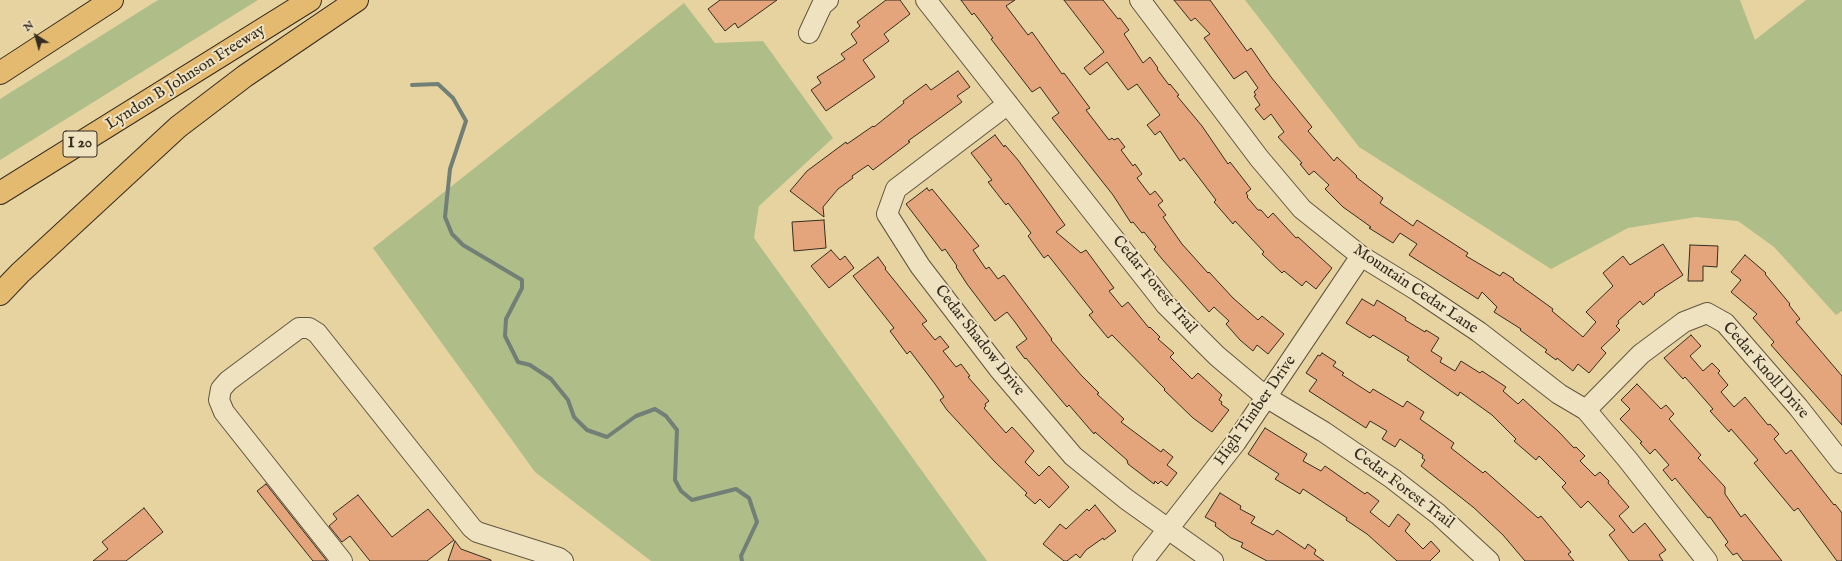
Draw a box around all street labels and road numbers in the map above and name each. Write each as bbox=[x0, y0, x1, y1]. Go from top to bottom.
street label: Lyndon B Johnson Freeway bbox=[103, 21, 269, 135]
road number: I 20 bbox=[63, 131, 97, 157]
street label: Cedar Forest Trail bbox=[1107, 232, 1201, 338]
street label: Mountain Cedar Lane bbox=[1349, 241, 1481, 339]
street label: Cedar Shadow Drive bbox=[930, 282, 1028, 400]
street label: Cedar Knoll Drive bbox=[1718, 319, 1812, 423]
street label: High Timber Drive bbox=[1211, 352, 1301, 470]
street label: Cedar Forest Trail bbox=[1349, 445, 1457, 533]

